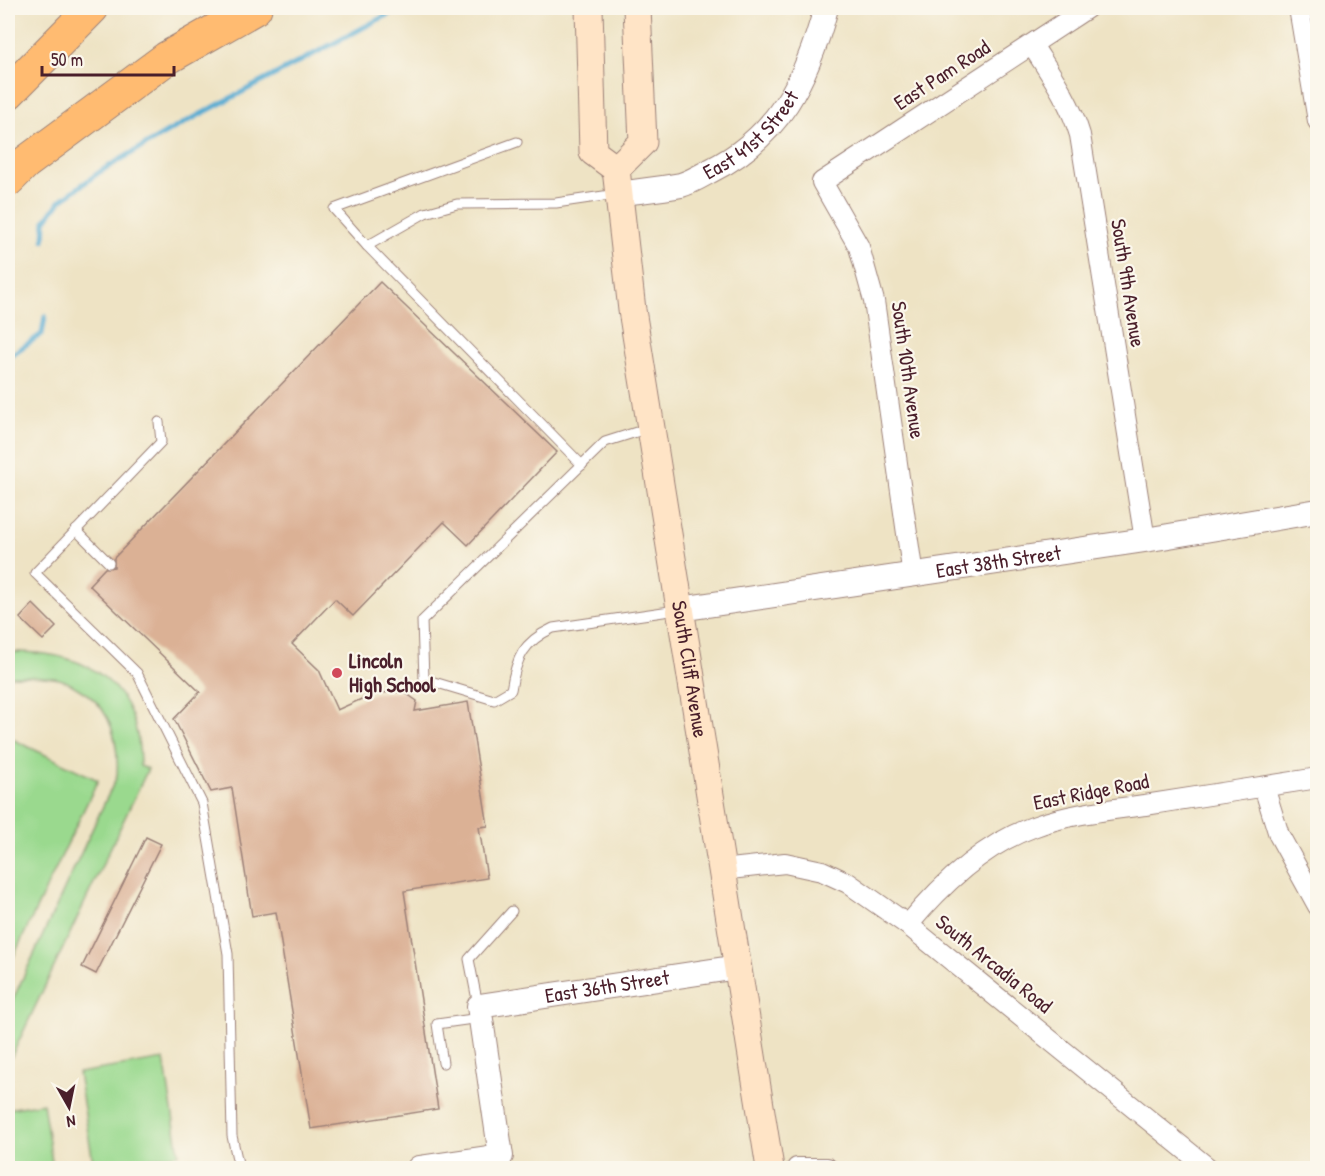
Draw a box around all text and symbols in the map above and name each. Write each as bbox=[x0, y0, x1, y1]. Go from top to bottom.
street label: East Pam Road bbox=[888, 33, 996, 117]
scale bar bbox=[42, 39, 174, 77]
text: 50 m bbox=[51, 47, 83, 72]
street label: East 41st Street bbox=[697, 84, 806, 186]
street label: South 9th Avenue bbox=[1104, 217, 1153, 349]
street label: South 10th Avenue bbox=[884, 299, 932, 441]
street label: East 38th Street bbox=[934, 538, 1064, 585]
street label: South Cliff Avenue bbox=[665, 598, 716, 740]
place label: Lincoln High School bbox=[349, 646, 436, 700]
marker: Lincoln High School bbox=[330, 666, 344, 680]
street label: East Ridge Road bbox=[1031, 766, 1151, 817]
street label: South Arcadia Road bbox=[930, 908, 1059, 1020]
street label: East 36th Street bbox=[543, 962, 672, 1010]
north arrow bbox=[39, 1077, 99, 1137]
text: N bbox=[65, 1110, 77, 1133]

